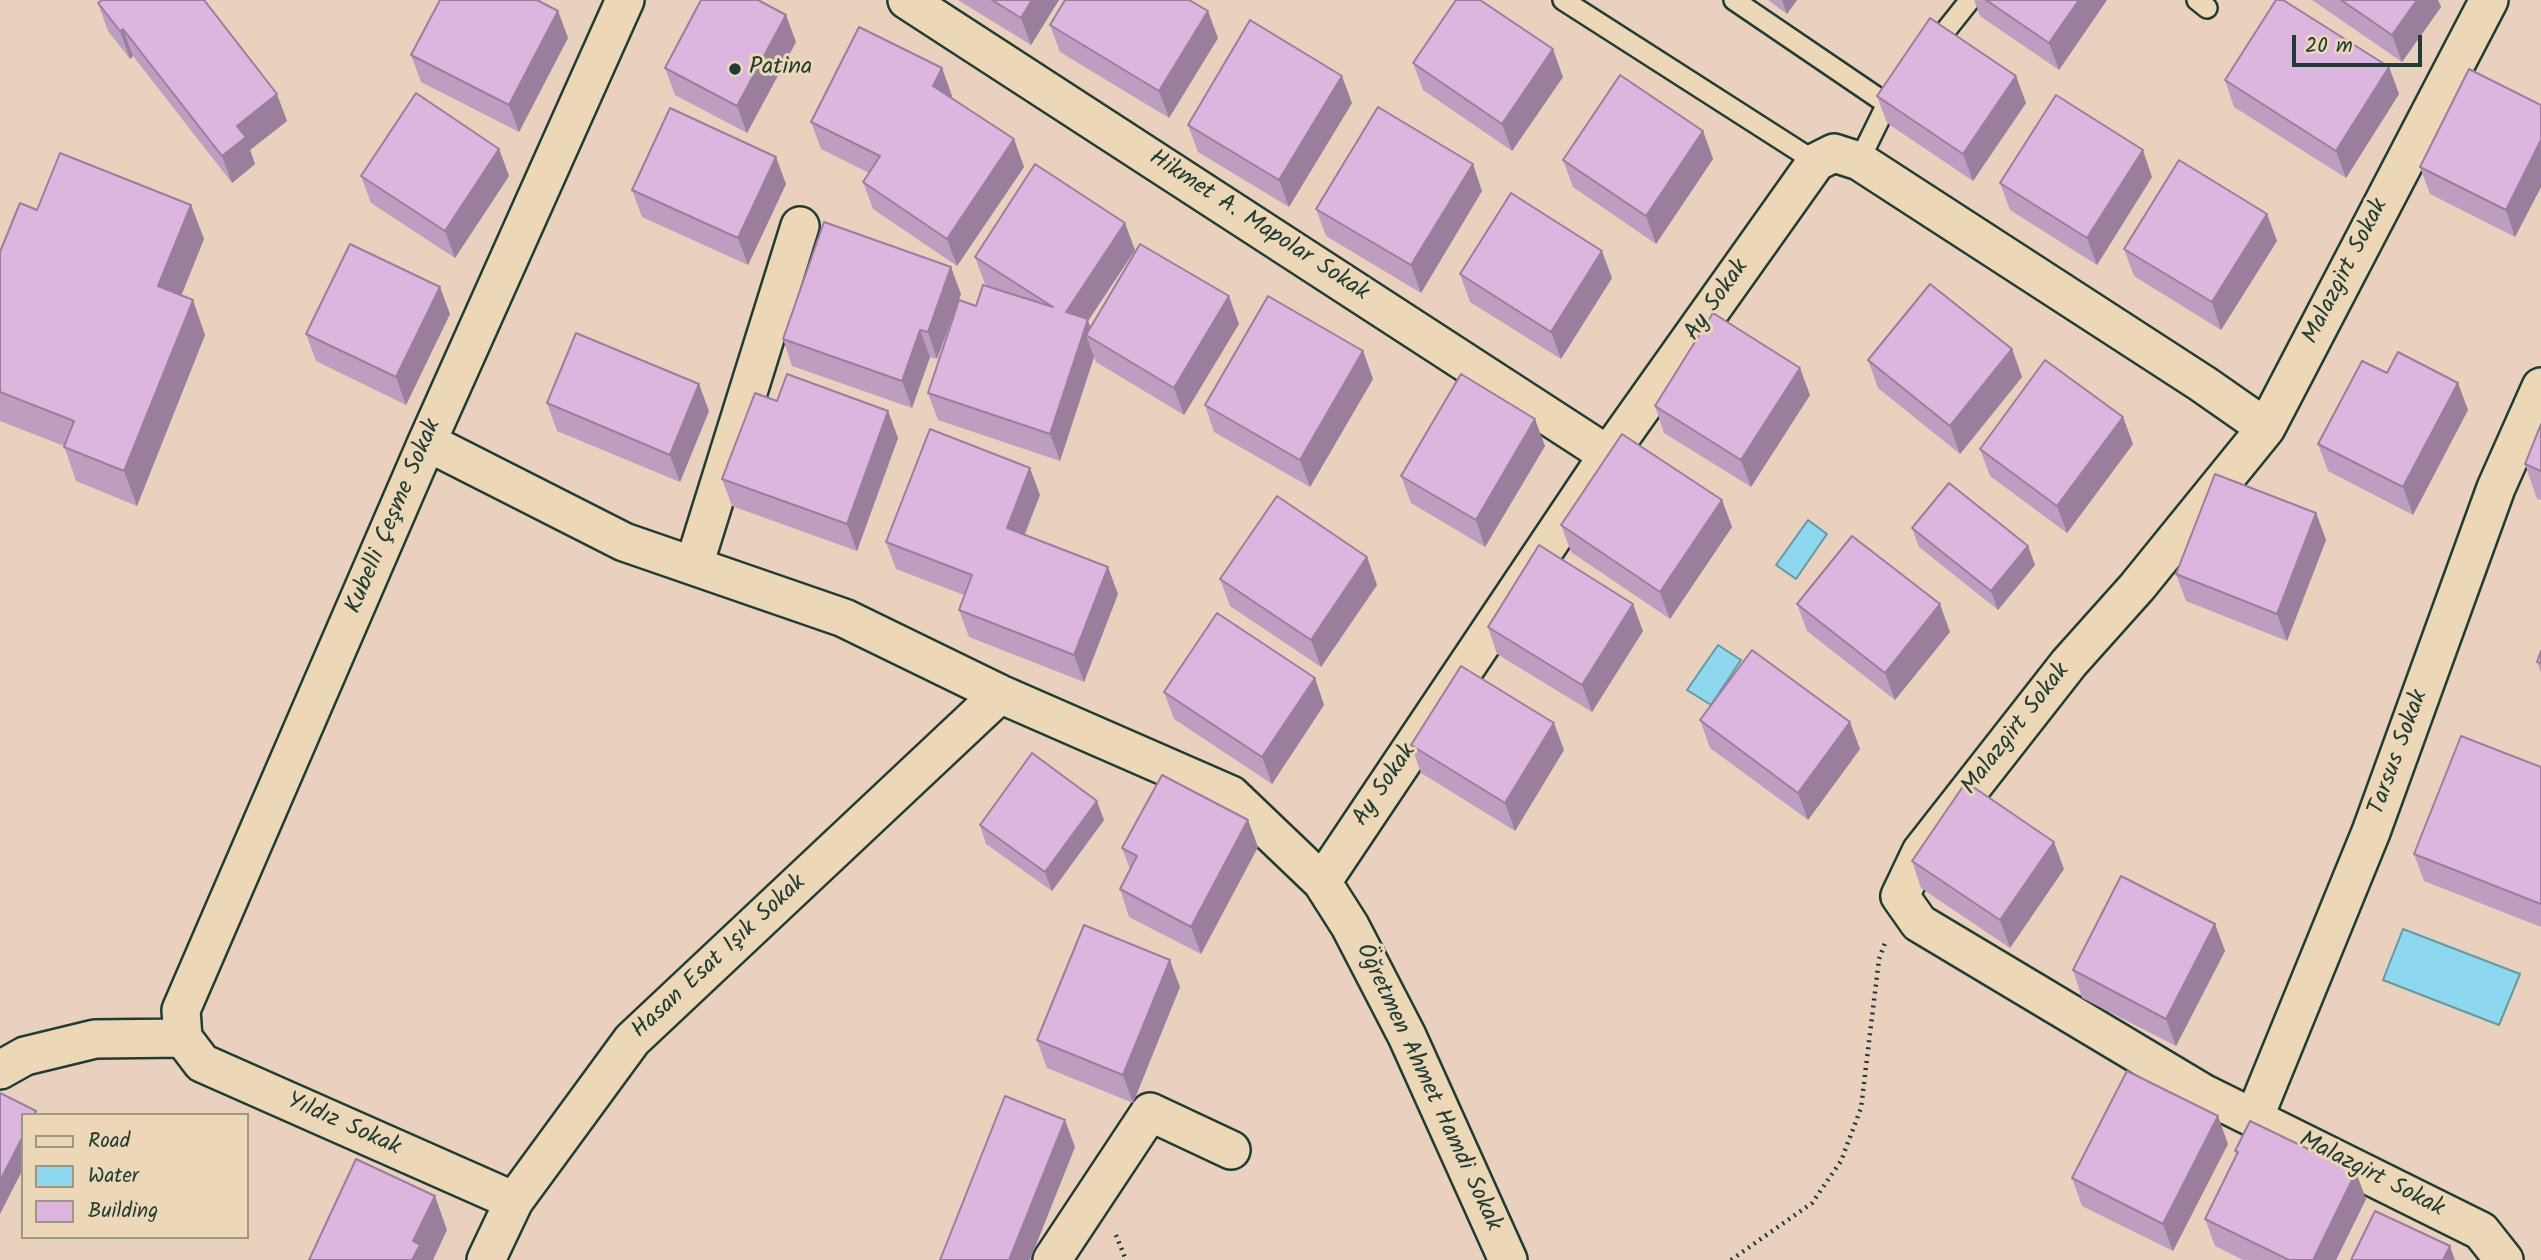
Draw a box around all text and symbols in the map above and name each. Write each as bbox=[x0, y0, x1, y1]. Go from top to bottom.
scale bar bbox=[2296, 21, 2426, 65]
text: 20 m bbox=[2305, 30, 2353, 63]
place label: Patina bbox=[749, 55, 812, 83]
marker: Patina bbox=[727, 61, 743, 77]
street label: Hikmet A. Mapolar Sokak bbox=[1143, 145, 1373, 309]
street label: Malazgirt Sokak bbox=[2298, 195, 2396, 349]
street label: Ay Sokak bbox=[1680, 255, 1756, 347]
street label: Kubelli Çeşme Sokak bbox=[341, 415, 449, 619]
street label: Malazgirt Sokak bbox=[1957, 658, 2077, 802]
street label: Tarsus Sokak bbox=[2364, 687, 2436, 819]
street label: Ay Sokak bbox=[1348, 739, 1424, 833]
street label: Hasan Esat Işık Sokak bbox=[627, 870, 813, 1046]
street label: Öğretmen Ahmet Hamdi Sokak bbox=[1348, 940, 1506, 1236]
street label: Yıldız Sokak bbox=[282, 1088, 404, 1164]
legend bbox=[21, 1113, 248, 1239]
text: Road bbox=[88, 1125, 130, 1158]
street label: Malazgirt Sokak bbox=[2294, 1127, 2448, 1225]
text: Water bbox=[88, 1160, 139, 1193]
text: Building bbox=[88, 1195, 158, 1228]

